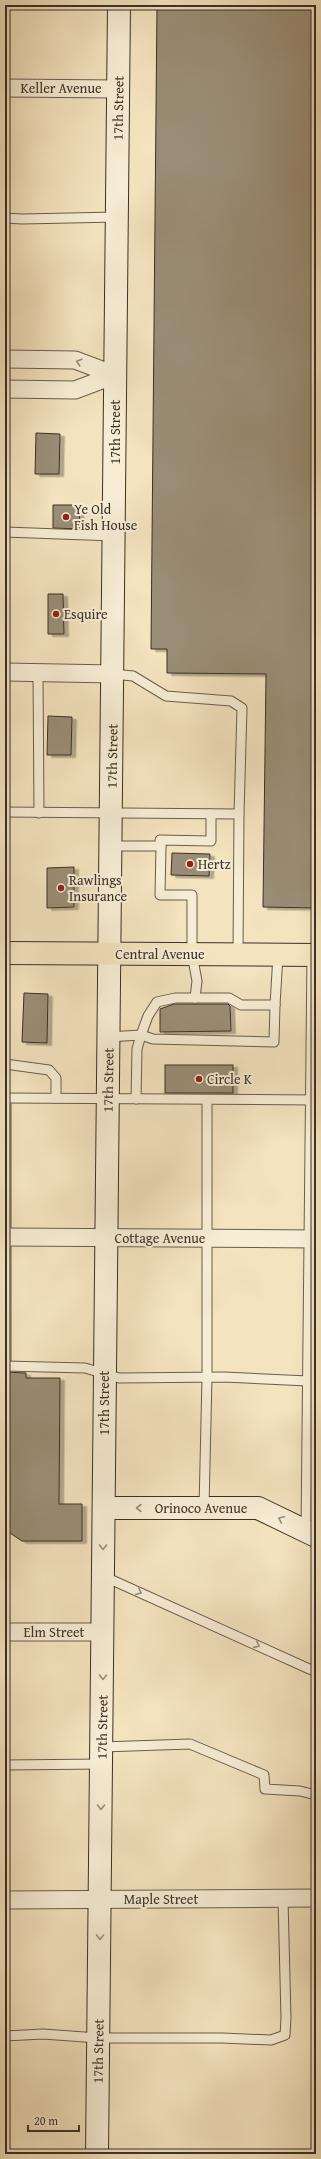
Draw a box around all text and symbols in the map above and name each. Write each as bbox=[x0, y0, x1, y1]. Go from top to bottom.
street label: 17th Street bbox=[107, 75, 129, 141]
street label: Keller Avenue bbox=[20, 78, 102, 98]
one-way arrow bbox=[75, 358, 82, 367]
street label: 17th Street bbox=[105, 400, 125, 464]
place label: Ye Old Fish House bbox=[74, 499, 138, 535]
marker: Ye Old Fish House bbox=[61, 512, 71, 522]
place label: Esquire bbox=[64, 604, 108, 624]
marker: Esquire bbox=[51, 609, 61, 619]
street label: 17th Street bbox=[101, 723, 123, 789]
place label: Hertz bbox=[198, 854, 231, 874]
marker: Hertz bbox=[185, 859, 195, 869]
place label: Rawlings Insurance bbox=[69, 870, 128, 906]
marker: Rawlings Insurance bbox=[56, 883, 66, 893]
street label: Central Avenue bbox=[115, 944, 205, 964]
street label: 17th Street bbox=[97, 1047, 119, 1113]
place label: Circle K bbox=[207, 1069, 253, 1089]
marker: Circle K bbox=[194, 1074, 204, 1084]
street label: Cottage Avenue bbox=[115, 1228, 206, 1248]
street label: 17th Street bbox=[94, 1371, 114, 1435]
street label: Orinoco Avenue bbox=[155, 1498, 248, 1518]
one-way arrow bbox=[136, 1504, 142, 1512]
one-way arrow bbox=[278, 1516, 285, 1524]
one-way arrow bbox=[99, 1544, 108, 1550]
one-way arrow bbox=[134, 1587, 142, 1595]
street label: Elm Street bbox=[24, 1622, 85, 1642]
one-way arrow bbox=[254, 1641, 261, 1649]
one-way arrow bbox=[99, 1674, 107, 1680]
street label: 17th Street bbox=[91, 1694, 113, 1760]
one-way arrow bbox=[97, 1804, 105, 1810]
street label: Maple Street bbox=[124, 1889, 198, 1909]
one-way arrow bbox=[96, 1934, 104, 1940]
street label: 17th Street bbox=[87, 2018, 109, 2084]
scale bar bbox=[28, 2107, 79, 2133]
text: 20 m bbox=[34, 2112, 58, 2129]

